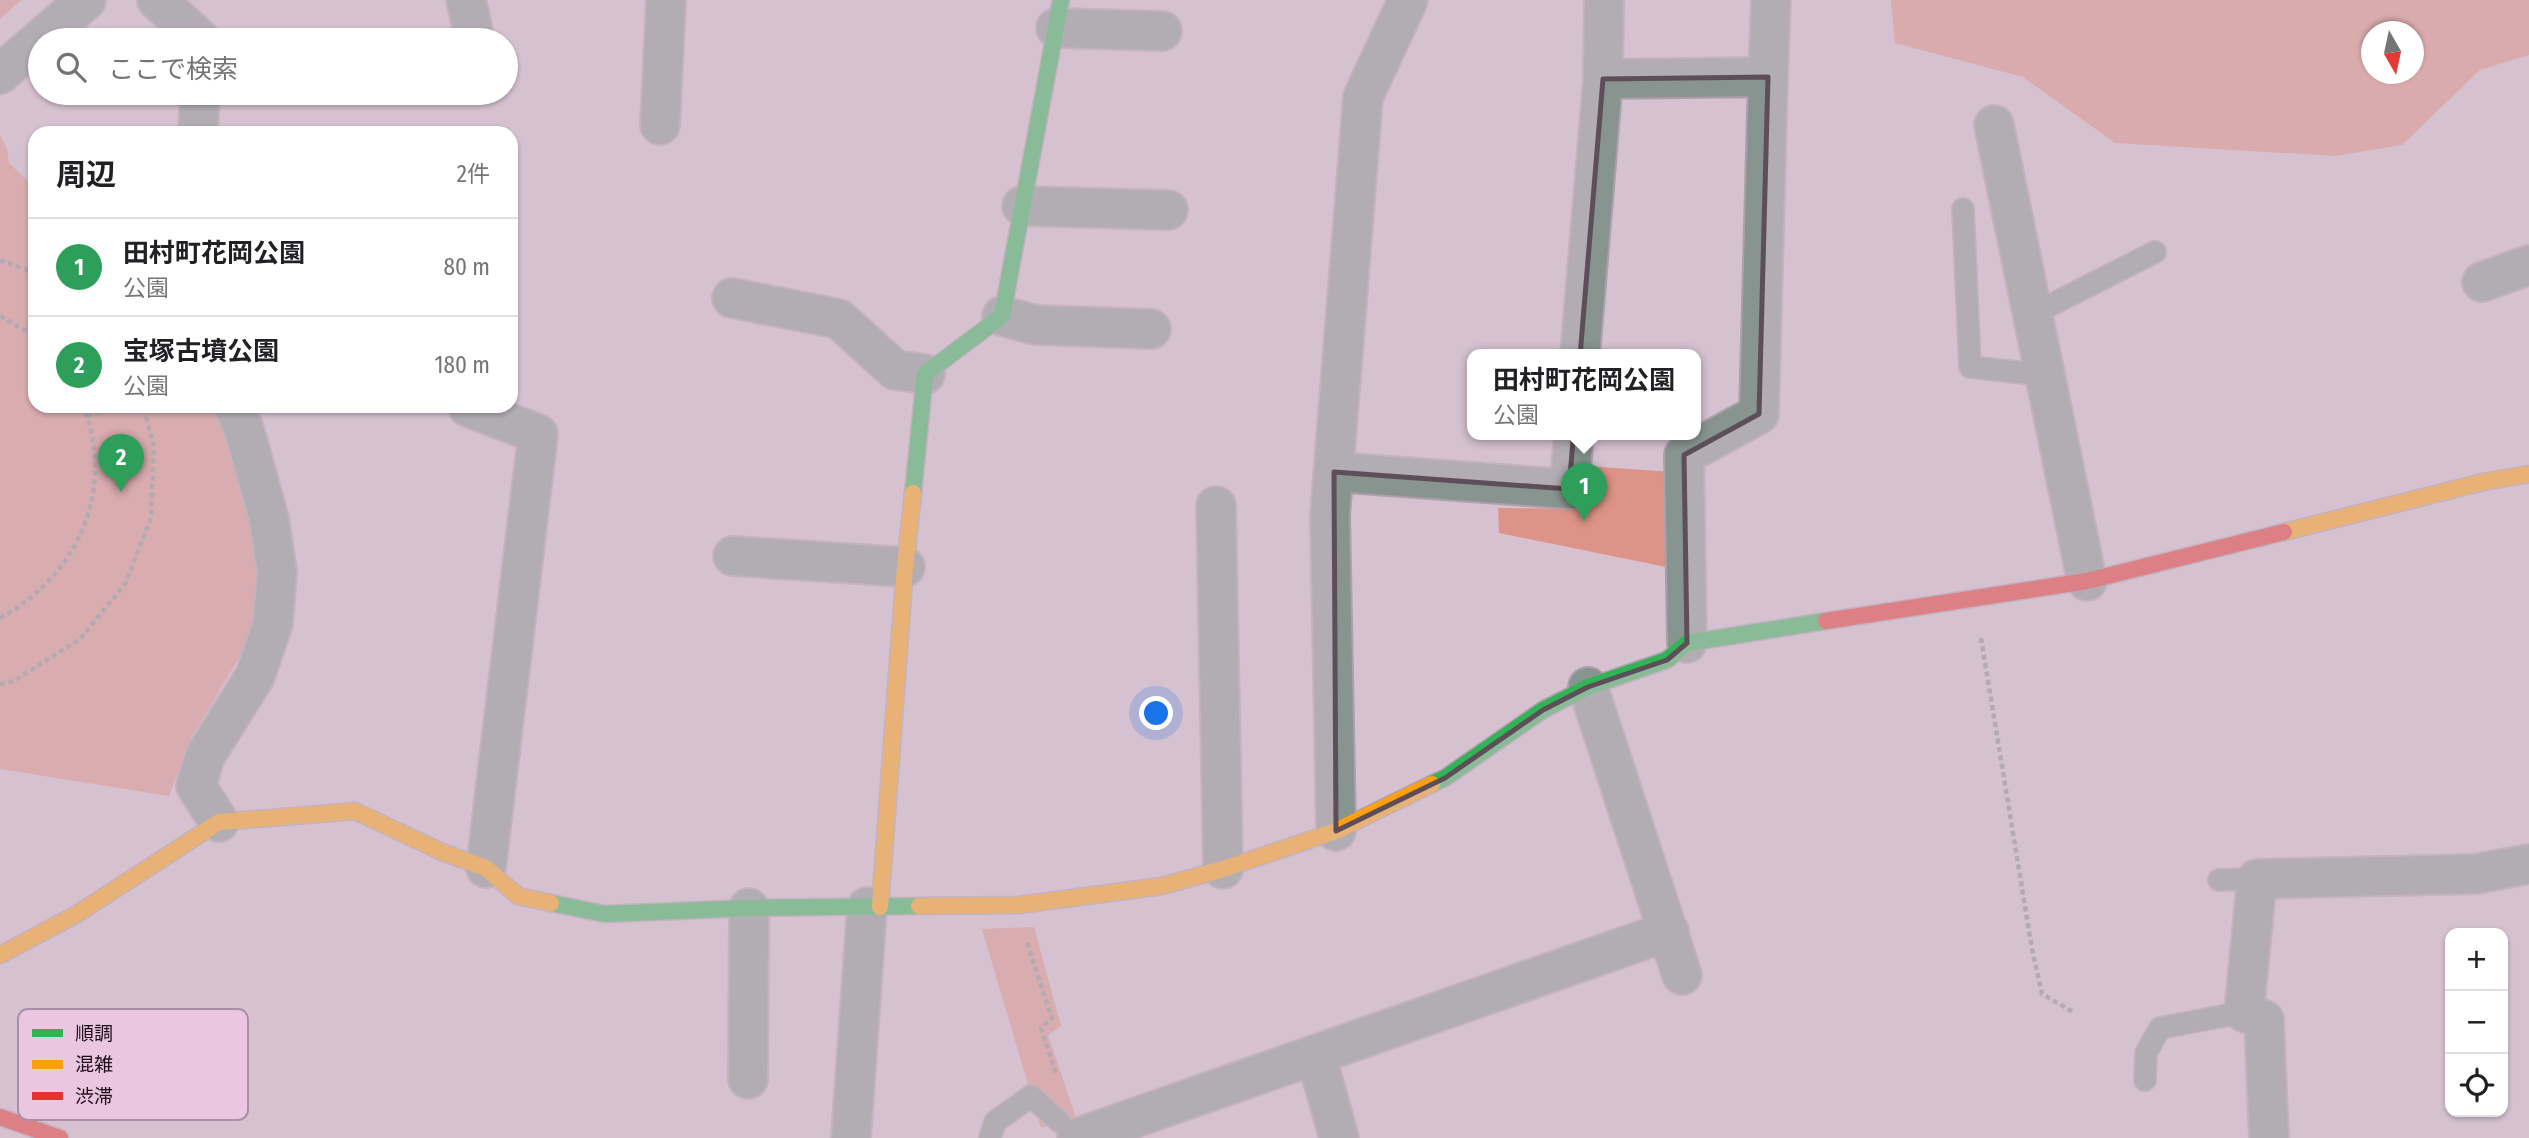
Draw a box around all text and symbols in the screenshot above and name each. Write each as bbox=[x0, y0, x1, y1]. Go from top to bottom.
north arrow bbox=[2361, 21, 2424, 84]
search box bbox=[28, 28, 518, 105]
icon: search bbox=[52, 48, 90, 86]
text: ここで検索 bbox=[108, 54, 238, 85]
text: 周辺 bbox=[56, 157, 116, 193]
text: 2件 bbox=[457, 160, 490, 188]
text: 田村町花岡公園 bbox=[123, 238, 305, 269]
text: 1 bbox=[74, 253, 84, 281]
text: 80 m bbox=[443, 253, 490, 281]
text: 公園 bbox=[123, 274, 169, 302]
text: 宝塚古墳公園 bbox=[123, 336, 279, 367]
popup bbox=[1467, 349, 1701, 440]
text: 2 bbox=[74, 351, 84, 379]
text: 180 m bbox=[434, 351, 490, 379]
text: 田村町花岡公園 bbox=[1493, 365, 1675, 396]
text: 公園 bbox=[123, 372, 169, 400]
text: 公園 bbox=[1493, 401, 1539, 429]
pin: 2 bbox=[98, 434, 144, 492]
pin: 1 bbox=[1561, 463, 1607, 521]
your location bbox=[1139, 696, 1173, 730]
map controls bbox=[2445, 928, 2508, 1117]
button: + bbox=[2445, 928, 2508, 991]
button: − bbox=[2445, 991, 2508, 1054]
legend bbox=[18, 1009, 248, 1120]
text: 順調 bbox=[75, 1022, 113, 1045]
text: 混雑 bbox=[75, 1053, 113, 1076]
button: locate bbox=[2445, 1054, 2508, 1117]
text: 渋滞 bbox=[75, 1085, 113, 1108]

